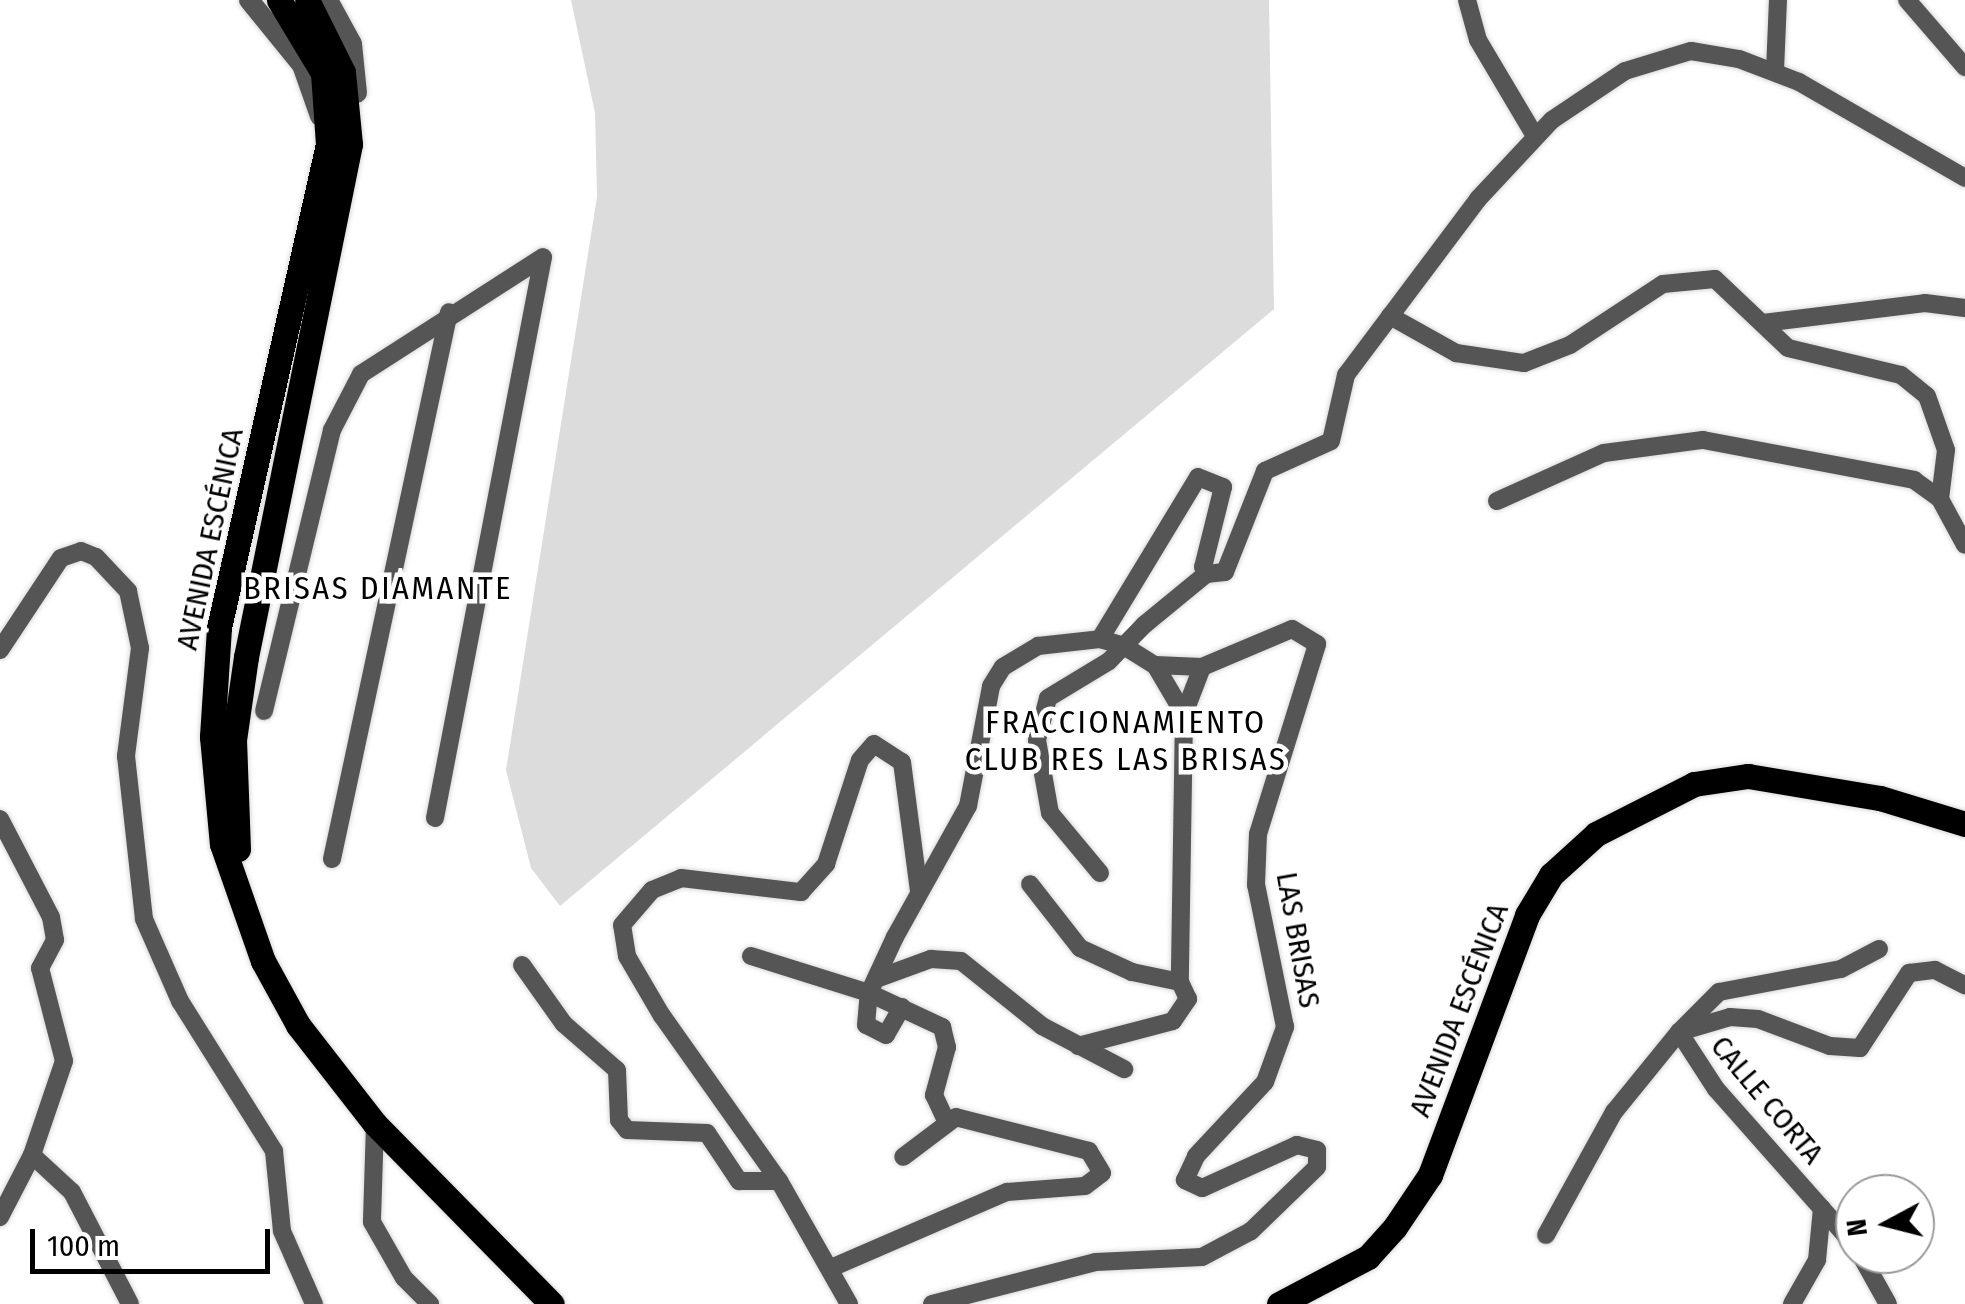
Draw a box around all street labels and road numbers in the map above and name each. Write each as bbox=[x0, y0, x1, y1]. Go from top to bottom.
street label: AVENIDA ESCÉNICA bbox=[169, 425, 251, 653]
street label: LAS BRISAS bbox=[1268, 869, 1328, 1011]
street label: AVENIDA ESCÉNICA bbox=[1402, 898, 1516, 1122]
street label: CALLE CORTA bbox=[1703, 1029, 1831, 1171]

